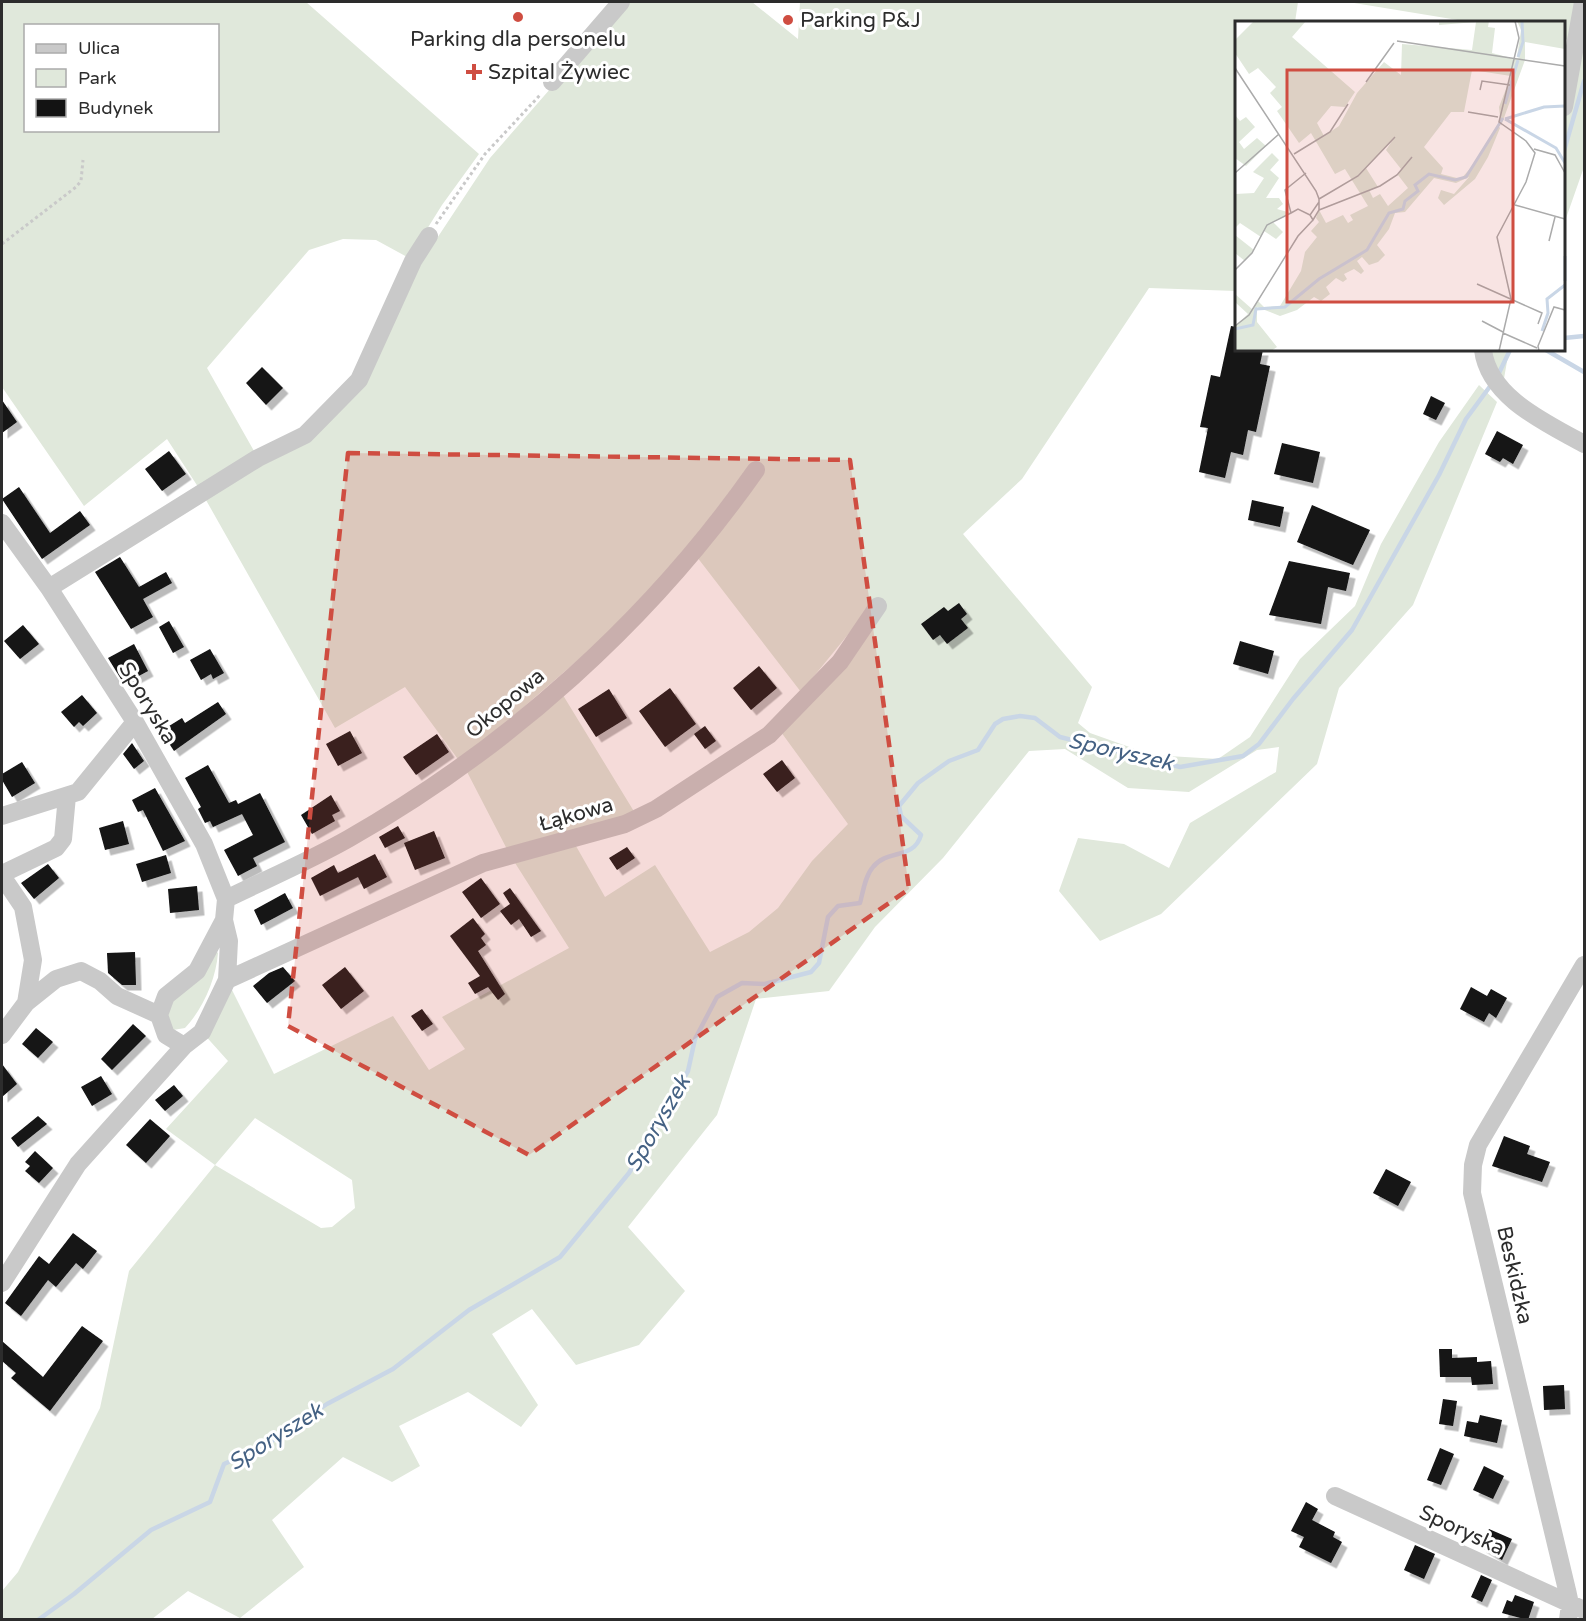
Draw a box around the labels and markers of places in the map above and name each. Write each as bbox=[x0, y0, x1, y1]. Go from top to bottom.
place label: Parking P&J bbox=[800, 8, 921, 33]
marker: Parking dla personelu bbox=[511, 10, 525, 24]
marker: Parking P&J bbox=[781, 13, 795, 27]
place label: Parking dla personelu bbox=[410, 27, 626, 52]
place label: Szpital Żywiec bbox=[488, 60, 630, 85]
marker: Szpital Żywiec bbox=[465, 63, 483, 81]

